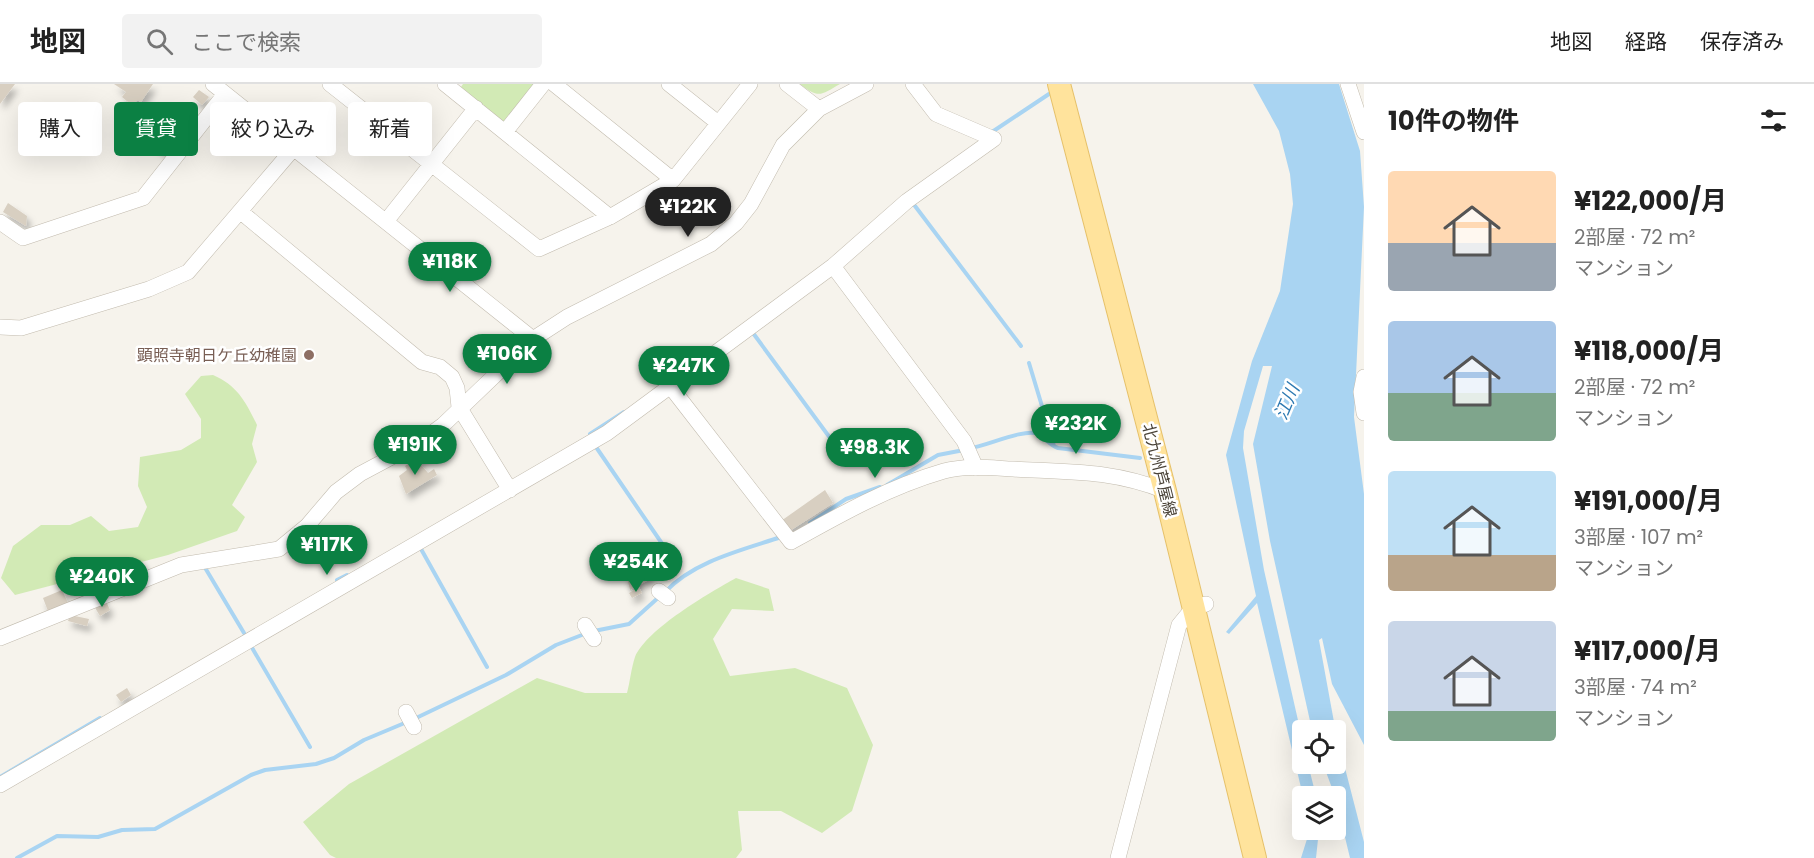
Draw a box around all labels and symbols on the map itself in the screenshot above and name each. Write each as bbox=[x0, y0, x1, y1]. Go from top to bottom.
pin: ¥122K bbox=[646, 187, 730, 238]
pin: ¥118K bbox=[408, 242, 492, 293]
pin: ¥106K bbox=[465, 334, 549, 385]
place label: 顕照寺朝日ケ丘幼稚園 bbox=[137, 344, 297, 367]
pin: ¥247K bbox=[642, 346, 726, 397]
marker: 顕照寺朝日ケ丘幼稚園 bbox=[302, 348, 316, 362]
water label: 江川 bbox=[1268, 379, 1306, 423]
pin: ¥232K bbox=[1034, 404, 1118, 455]
street label: 北九州芦屋線 bbox=[1137, 421, 1182, 519]
pin: ¥191K bbox=[373, 425, 457, 476]
pin: ¥98.3K bbox=[826, 428, 924, 479]
pin: ¥117K bbox=[285, 525, 369, 576]
pin: ¥254K bbox=[594, 542, 678, 593]
pin: ¥240K bbox=[60, 557, 144, 608]

